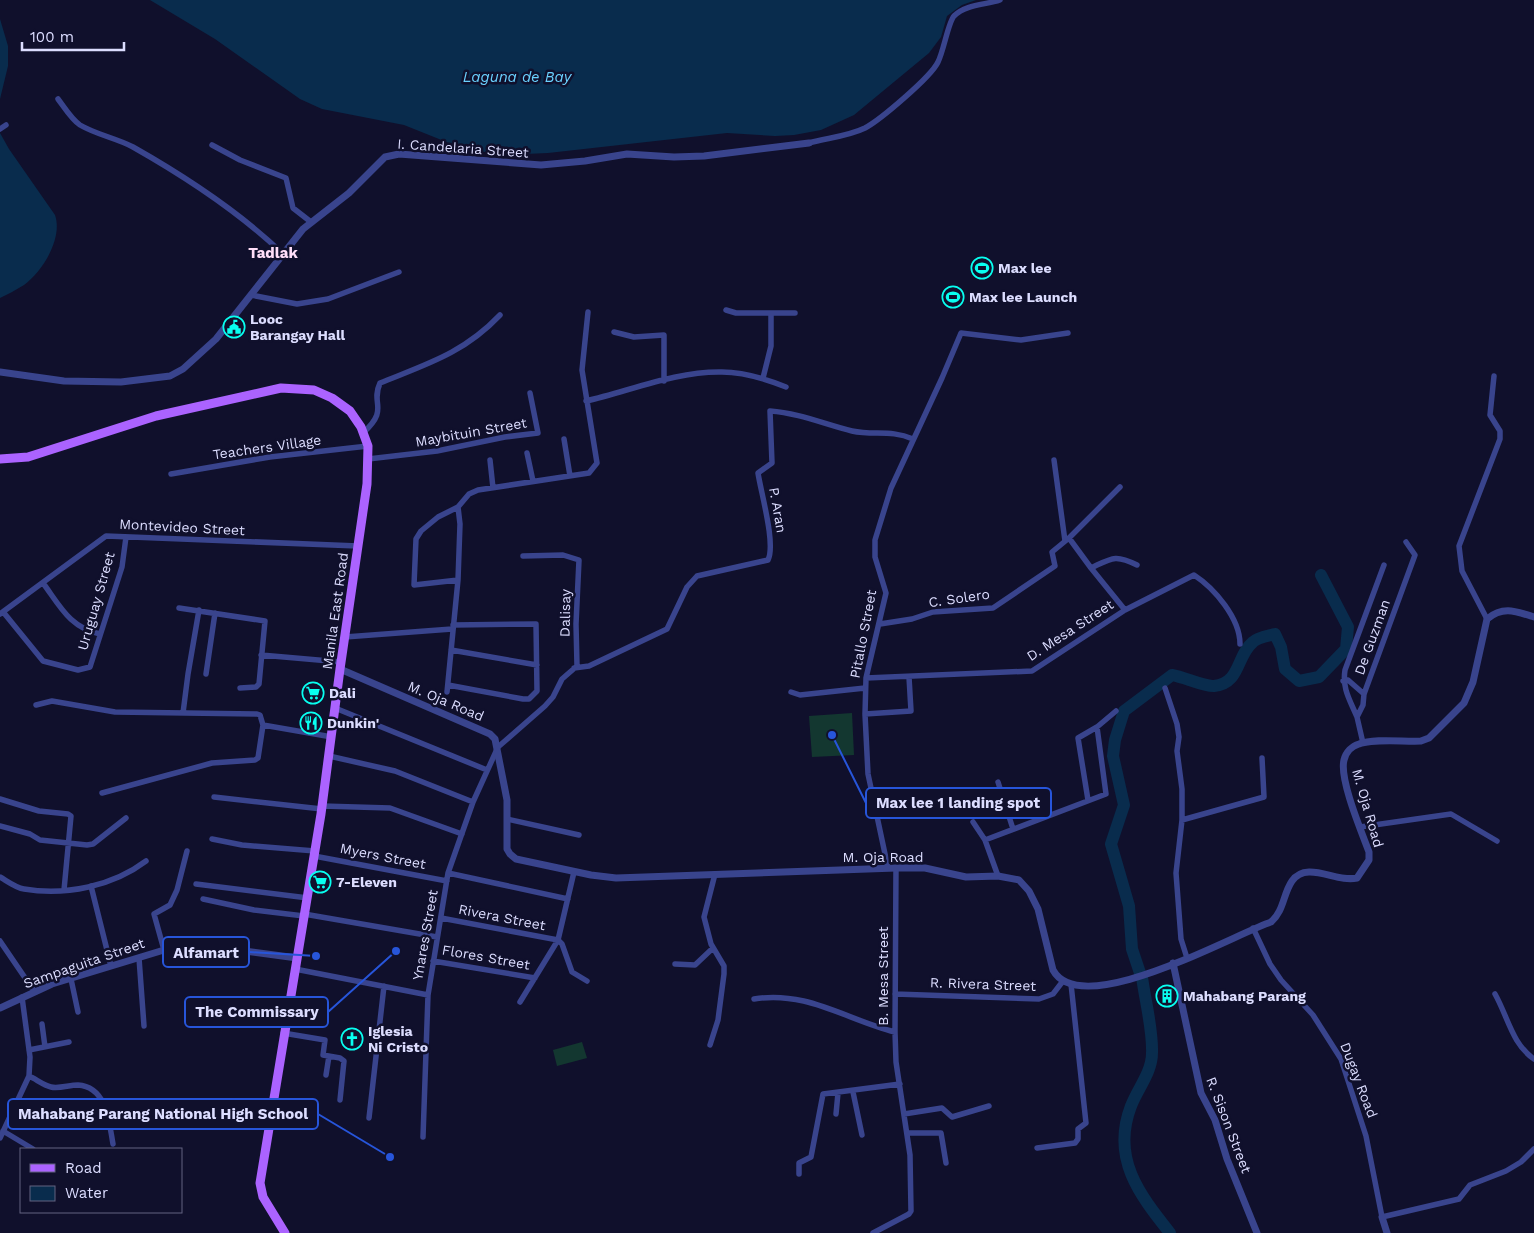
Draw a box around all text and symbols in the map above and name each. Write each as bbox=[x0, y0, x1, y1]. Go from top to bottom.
scale bar bbox=[22, 20, 125, 52]
text: 100 m bbox=[30, 28, 74, 46]
water label: Laguna de Bay bbox=[463, 68, 573, 86]
street label: I. Candelaria Street bbox=[397, 135, 529, 161]
district label: Tadlak bbox=[248, 244, 298, 262]
sports icon: Max lee bbox=[970, 256, 994, 280]
place label: Max lee bbox=[998, 260, 1052, 276]
sports icon: Max lee Launch bbox=[941, 285, 965, 309]
place label: Max lee Launch bbox=[969, 289, 1077, 305]
place label: Looc Barangay Hall bbox=[250, 311, 346, 343]
public building icon: Looc Barangay Hall bbox=[222, 315, 246, 339]
street label: Maybituin Street bbox=[414, 414, 528, 450]
street label: Teachers Village bbox=[212, 431, 322, 463]
street label: P. Aran bbox=[766, 486, 790, 534]
street label: Montevideo Street bbox=[119, 516, 245, 538]
street label: Uruguay Street bbox=[74, 550, 118, 652]
street label: Manila East Road bbox=[319, 552, 351, 670]
street label: C. Solero bbox=[927, 586, 991, 610]
street label: Dalisay bbox=[557, 588, 573, 637]
street label: Pitallo Street bbox=[847, 588, 879, 680]
street label: D. Mesa Street bbox=[1024, 596, 1116, 664]
street label: De Guzman bbox=[1351, 597, 1393, 677]
street label: M. Oja Road bbox=[406, 678, 486, 724]
supermarket icon: Dali bbox=[301, 681, 325, 705]
place label: Dali bbox=[329, 685, 356, 701]
restaurant icon: Dunkin' bbox=[299, 711, 323, 735]
place label: Dunkin' bbox=[327, 715, 379, 731]
street label: M. Oja Road bbox=[1349, 767, 1387, 849]
callout: Max lee 1 landing spot bbox=[866, 788, 1051, 818]
text: Max lee 1 landing spot bbox=[876, 794, 1040, 812]
street label: Myers Street bbox=[339, 840, 427, 872]
street label: M. Oja Road bbox=[842, 849, 924, 865]
supermarket icon: 7-Eleven bbox=[308, 870, 332, 894]
place label: 7-Eleven bbox=[336, 874, 397, 890]
street label: Ynares Street bbox=[409, 888, 441, 982]
street label: Rivera Street bbox=[457, 901, 547, 933]
street label: B. Mesa Street bbox=[875, 926, 891, 1026]
street label: Sampaguita Street bbox=[21, 935, 147, 991]
callout: Alfamart bbox=[163, 937, 249, 967]
street label: Flores Street bbox=[441, 941, 531, 973]
text: Alfamart bbox=[173, 944, 239, 962]
street label: R. Rivera Street bbox=[930, 974, 1036, 994]
building icon: Mahabang Parang bbox=[1155, 984, 1179, 1008]
place label: Mahabang Parang bbox=[1183, 988, 1306, 1004]
callout: The Commissary bbox=[185, 997, 328, 1027]
text: The Commissary bbox=[195, 1003, 319, 1021]
place label: Iglesia Ni Cristo bbox=[368, 1023, 428, 1055]
church icon: Iglesia Ni Cristo bbox=[340, 1027, 364, 1051]
street label: Dugay Road bbox=[1337, 1040, 1381, 1120]
street label: R. Sison Street bbox=[1203, 1075, 1255, 1176]
callout: Mahabang Parang National High School bbox=[8, 1099, 318, 1129]
text: Mahabang Parang National High School bbox=[18, 1105, 308, 1123]
legend bbox=[20, 1148, 182, 1213]
text: Road bbox=[65, 1159, 102, 1177]
text: Water bbox=[65, 1184, 108, 1202]

